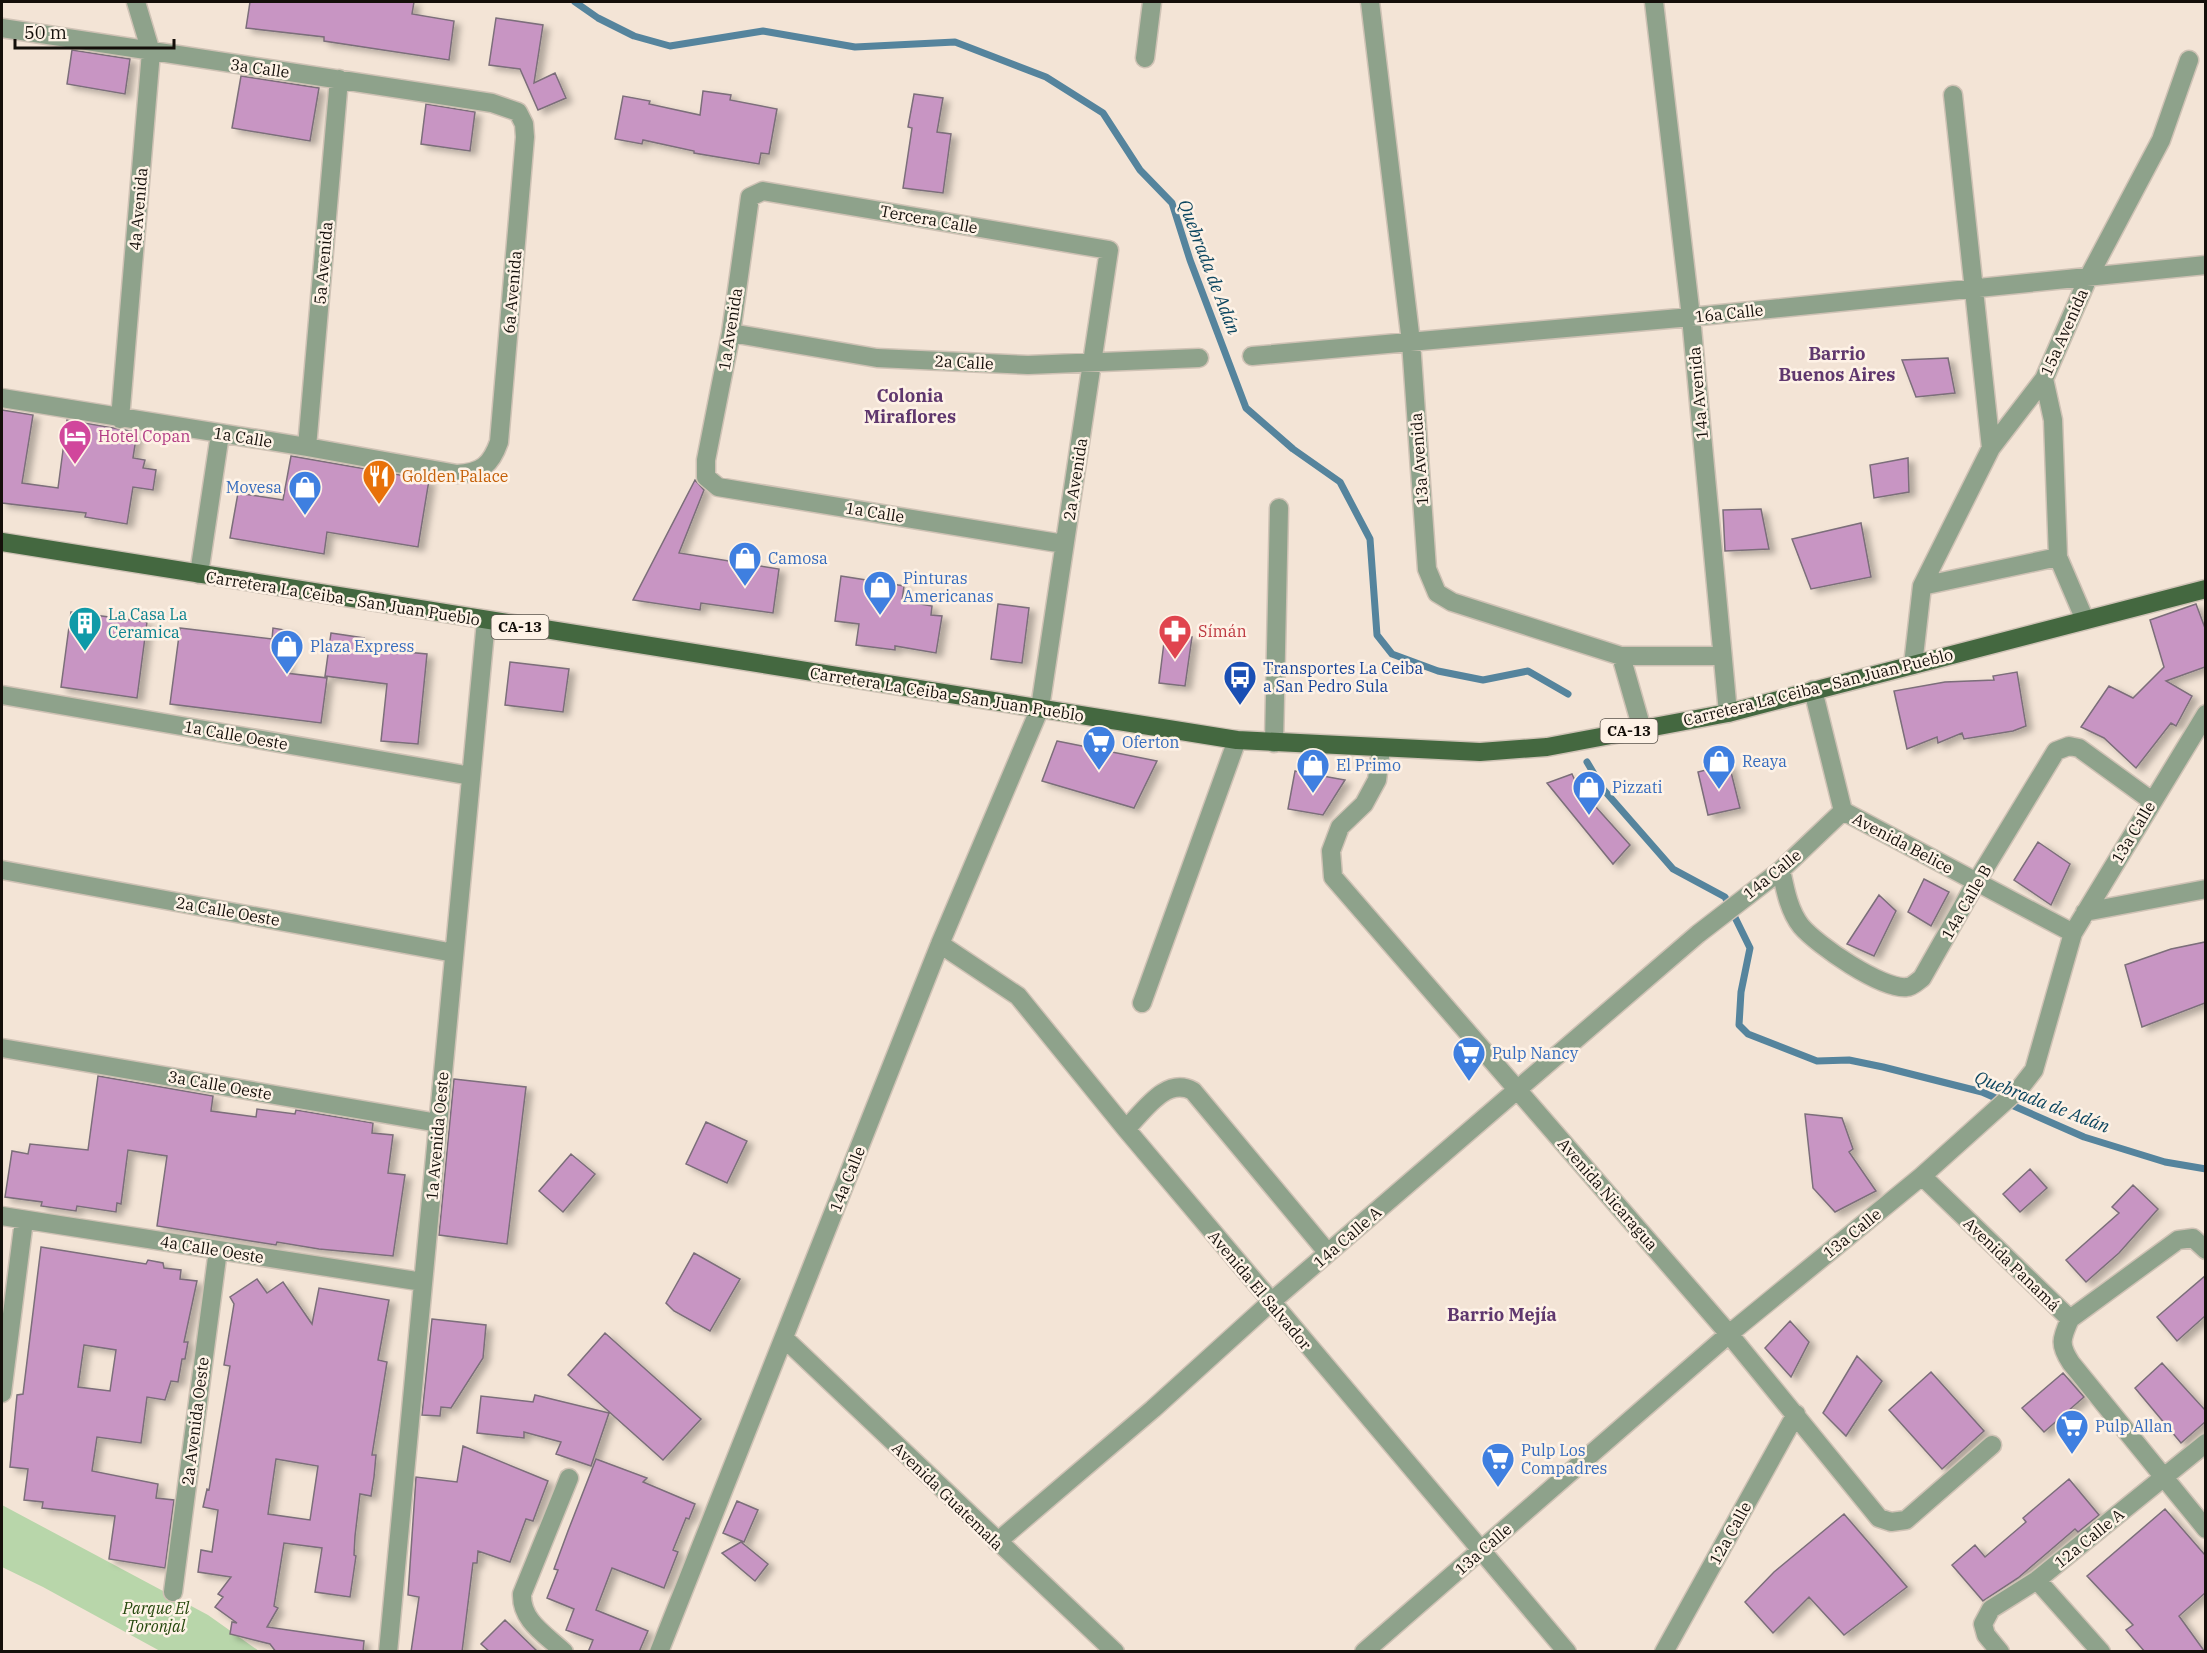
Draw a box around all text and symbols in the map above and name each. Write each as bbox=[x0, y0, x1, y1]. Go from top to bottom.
scale bar bbox=[15, 12, 174, 50]
text: 50 m bbox=[24, 21, 67, 44]
street label: 3a Calle bbox=[229, 54, 291, 82]
street label: 4a Avenida bbox=[124, 166, 152, 251]
water label: Quebrada de Adán bbox=[1173, 196, 1246, 338]
street label: Tercera Calle bbox=[879, 201, 979, 237]
street label: 5a Avenida bbox=[309, 220, 337, 305]
street label: 6a Avenida bbox=[498, 249, 526, 334]
street label: 15a Avenida bbox=[2036, 285, 2092, 379]
street label: 1a Avenida bbox=[714, 286, 746, 372]
street label: 16a Calle bbox=[1694, 299, 1764, 327]
district label: Barrio Buenos Aires bbox=[1779, 342, 1895, 386]
street label: 14a Avenida bbox=[1684, 346, 1712, 440]
street label: 2a Calle bbox=[934, 350, 994, 374]
district label: Colonia Miraflores bbox=[864, 384, 956, 428]
street label: 13a Avenida bbox=[1406, 412, 1432, 506]
hotel icon: Hotel Copan bbox=[57, 418, 93, 465]
street label: 1a Calle bbox=[212, 422, 274, 452]
place label: Hotel Copan bbox=[98, 426, 191, 446]
street label: 2a Avenida bbox=[1059, 436, 1091, 522]
restaurant icon: Golden Palace bbox=[361, 458, 397, 505]
place label: Golden Palace bbox=[402, 466, 508, 486]
shop icon: Movesa bbox=[287, 469, 323, 516]
place label: Movesa bbox=[226, 477, 282, 497]
street label: 1a Calle bbox=[844, 497, 906, 527]
shop icon: Camosa bbox=[727, 540, 763, 587]
place label: Camosa bbox=[768, 548, 828, 568]
street label: Carretera La Ceiba - San Juan Pueblo bbox=[205, 566, 481, 630]
place label: Pinturas Americanas bbox=[903, 568, 994, 606]
shop icon: Pinturas Americanas bbox=[862, 569, 898, 616]
place label: La Casa La Ceramica bbox=[108, 604, 188, 642]
building icon: La Casa La Ceramica bbox=[67, 605, 103, 652]
pharmacy icon: Símán bbox=[1157, 613, 1193, 660]
road number: CA-13 bbox=[492, 615, 548, 639]
place label: Símán bbox=[1198, 621, 1247, 641]
shop icon: Plaza Express bbox=[269, 628, 305, 675]
place label: Plaza Express bbox=[310, 636, 414, 656]
street label: Carretera La Ceiba - San Juan Pueblo bbox=[1681, 644, 1955, 730]
place label: Transportes La Ceiba a San Pedro Sula bbox=[1263, 658, 1424, 696]
bus stop icon: Transportes La Ceiba a San Pedro Sula bbox=[1222, 659, 1258, 706]
street label: Carretera La Ceiba - San Juan Pueblo bbox=[809, 662, 1085, 726]
street label: 1a Calle Oeste bbox=[183, 716, 289, 754]
road number: CA-13 bbox=[1600, 719, 1658, 743]
supermarket icon: Oferton bbox=[1081, 724, 1117, 771]
place label: Oferton bbox=[1122, 732, 1180, 752]
shop icon: Reaya bbox=[1701, 743, 1737, 790]
shop icon: El Primo bbox=[1295, 747, 1331, 794]
place label: Reaya bbox=[1742, 751, 1787, 771]
place label: El Primo bbox=[1336, 755, 1401, 775]
shop icon: Pizzati bbox=[1571, 769, 1607, 816]
place label: Pizzati bbox=[1612, 777, 1663, 797]
street label: 13a Calle bbox=[2107, 797, 2159, 867]
street label: Avenida Belice bbox=[1849, 808, 1957, 878]
street label: 14a Calle bbox=[1739, 845, 1805, 903]
street label: 14a Calle B bbox=[1937, 861, 1995, 943]
street label: 2a Calle Oeste bbox=[175, 892, 281, 930]
supermarket icon: Pulp Nancy bbox=[1451, 1035, 1487, 1082]
place label: Pulp Nancy bbox=[1492, 1043, 1579, 1063]
water label: Quebrada de Adán bbox=[1971, 1065, 2114, 1138]
street label: 3a Calle Oeste bbox=[167, 1066, 273, 1104]
street label: 1a Avenida Oeste bbox=[421, 1071, 453, 1201]
street label: Avenida Nicaragua bbox=[1554, 1134, 1662, 1255]
street label: 14a Calle bbox=[825, 1143, 869, 1215]
street label: 14a Calle A bbox=[1309, 1202, 1385, 1272]
street label: 13a Calle bbox=[1819, 1204, 1885, 1262]
street label: Avenida Panamá bbox=[1960, 1213, 2065, 1315]
street label: Avenida El Salvador bbox=[1204, 1226, 1316, 1354]
street label: 4a Calle Oeste bbox=[159, 1231, 265, 1267]
district label: Barrio Mejía bbox=[1447, 1303, 1557, 1326]
street label: 2a Avenida Oeste bbox=[177, 1356, 213, 1486]
supermarket icon: Pulp Allan bbox=[2054, 1408, 2090, 1455]
place label: Pulp Allan bbox=[2095, 1416, 2173, 1436]
street label: Avenida Guatemala bbox=[888, 1438, 1008, 1554]
place label: Pulp Los Compadres bbox=[1521, 1440, 1607, 1478]
supermarket icon: Pulp Los Compadres bbox=[1480, 1441, 1516, 1488]
street label: 12a Calle bbox=[1705, 1498, 1755, 1568]
street label: 12a Calle A bbox=[2050, 1504, 2128, 1572]
street label: 13a Calle bbox=[1450, 1519, 1516, 1579]
park label: Parque El Toronjal bbox=[122, 1598, 190, 1636]

